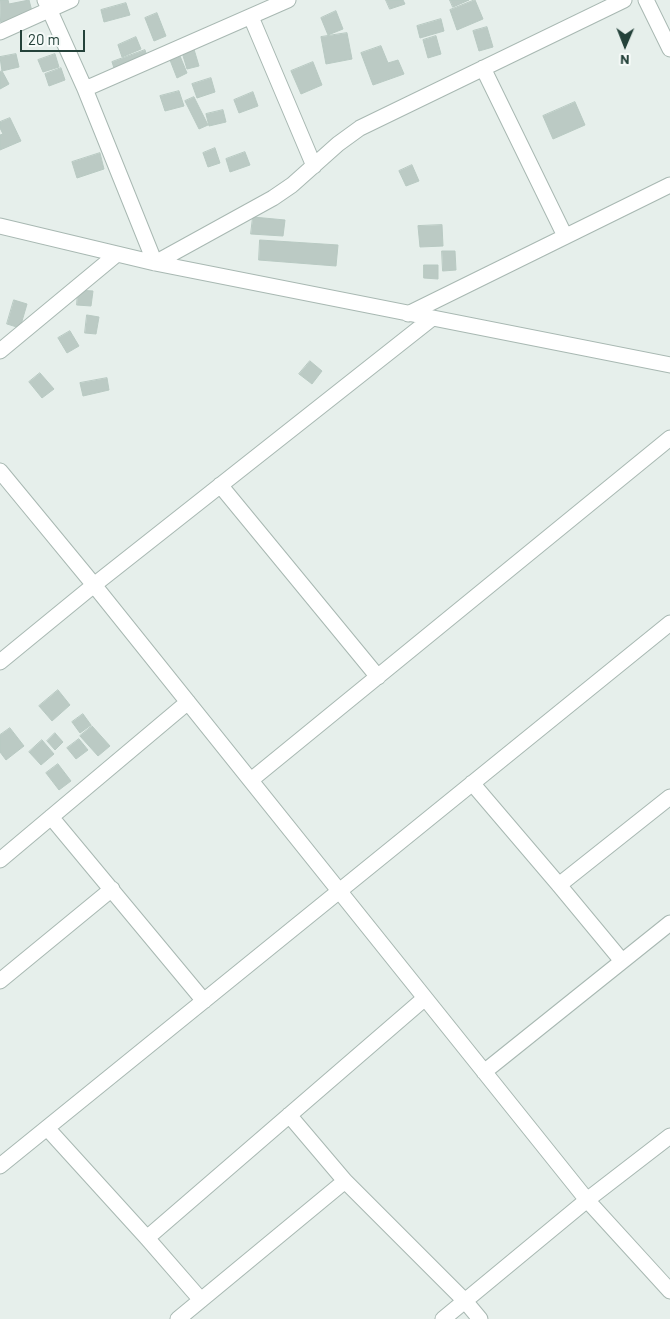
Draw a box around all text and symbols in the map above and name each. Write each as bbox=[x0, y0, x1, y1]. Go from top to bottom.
scale bar bbox=[22, 20, 88, 52]
north arrow bbox=[600, 20, 650, 70]
text: 20 m bbox=[28, 30, 60, 48]
text: N bbox=[620, 52, 630, 69]

